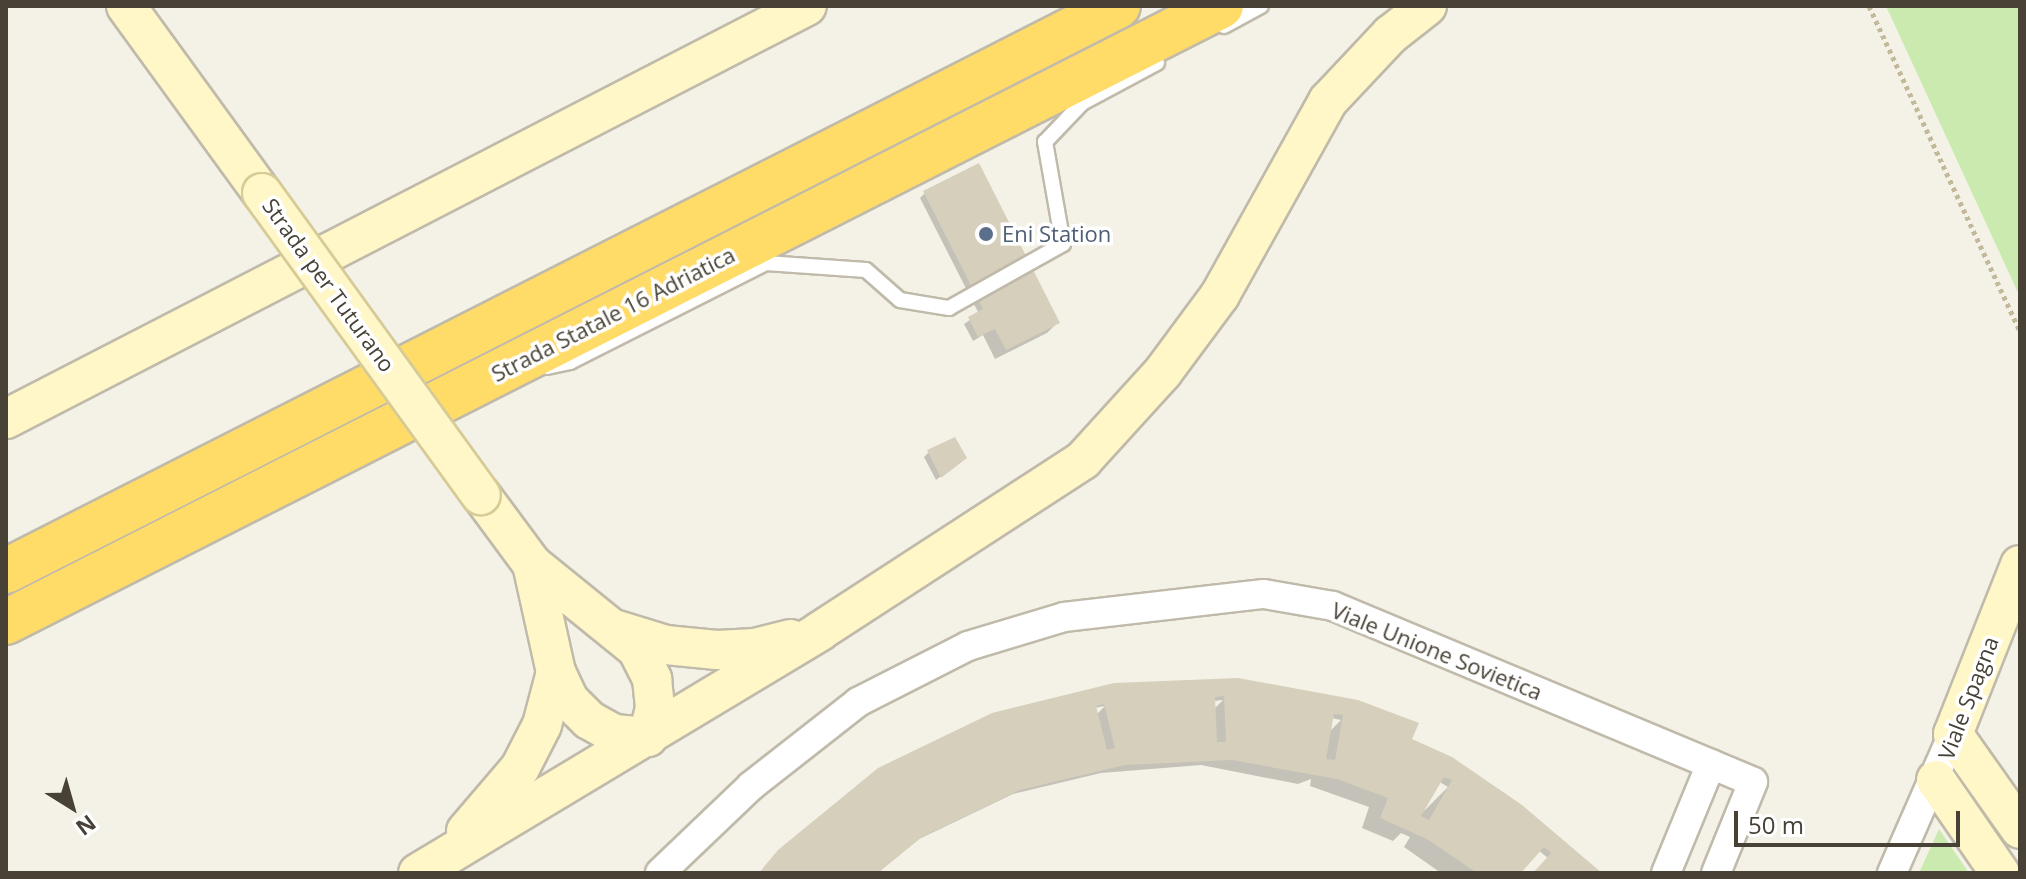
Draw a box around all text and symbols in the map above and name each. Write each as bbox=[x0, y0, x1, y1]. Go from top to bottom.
street label: Strada per Tuturano bbox=[257, 193, 401, 377]
place label: Eni Station bbox=[1002, 221, 1111, 247]
marker: Eni Station bbox=[977, 225, 995, 243]
street label: Strada Statale 16 Adriatica bbox=[487, 241, 739, 387]
street label: Viale Unione Sovietica bbox=[1328, 597, 1546, 705]
street label: Viale Spagna bbox=[1932, 633, 2004, 763]
north arrow bbox=[32, 767, 112, 847]
scale bar bbox=[1738, 795, 1964, 845]
text: 50 m bbox=[1748, 808, 1804, 841]
text: N bbox=[70, 809, 103, 844]

